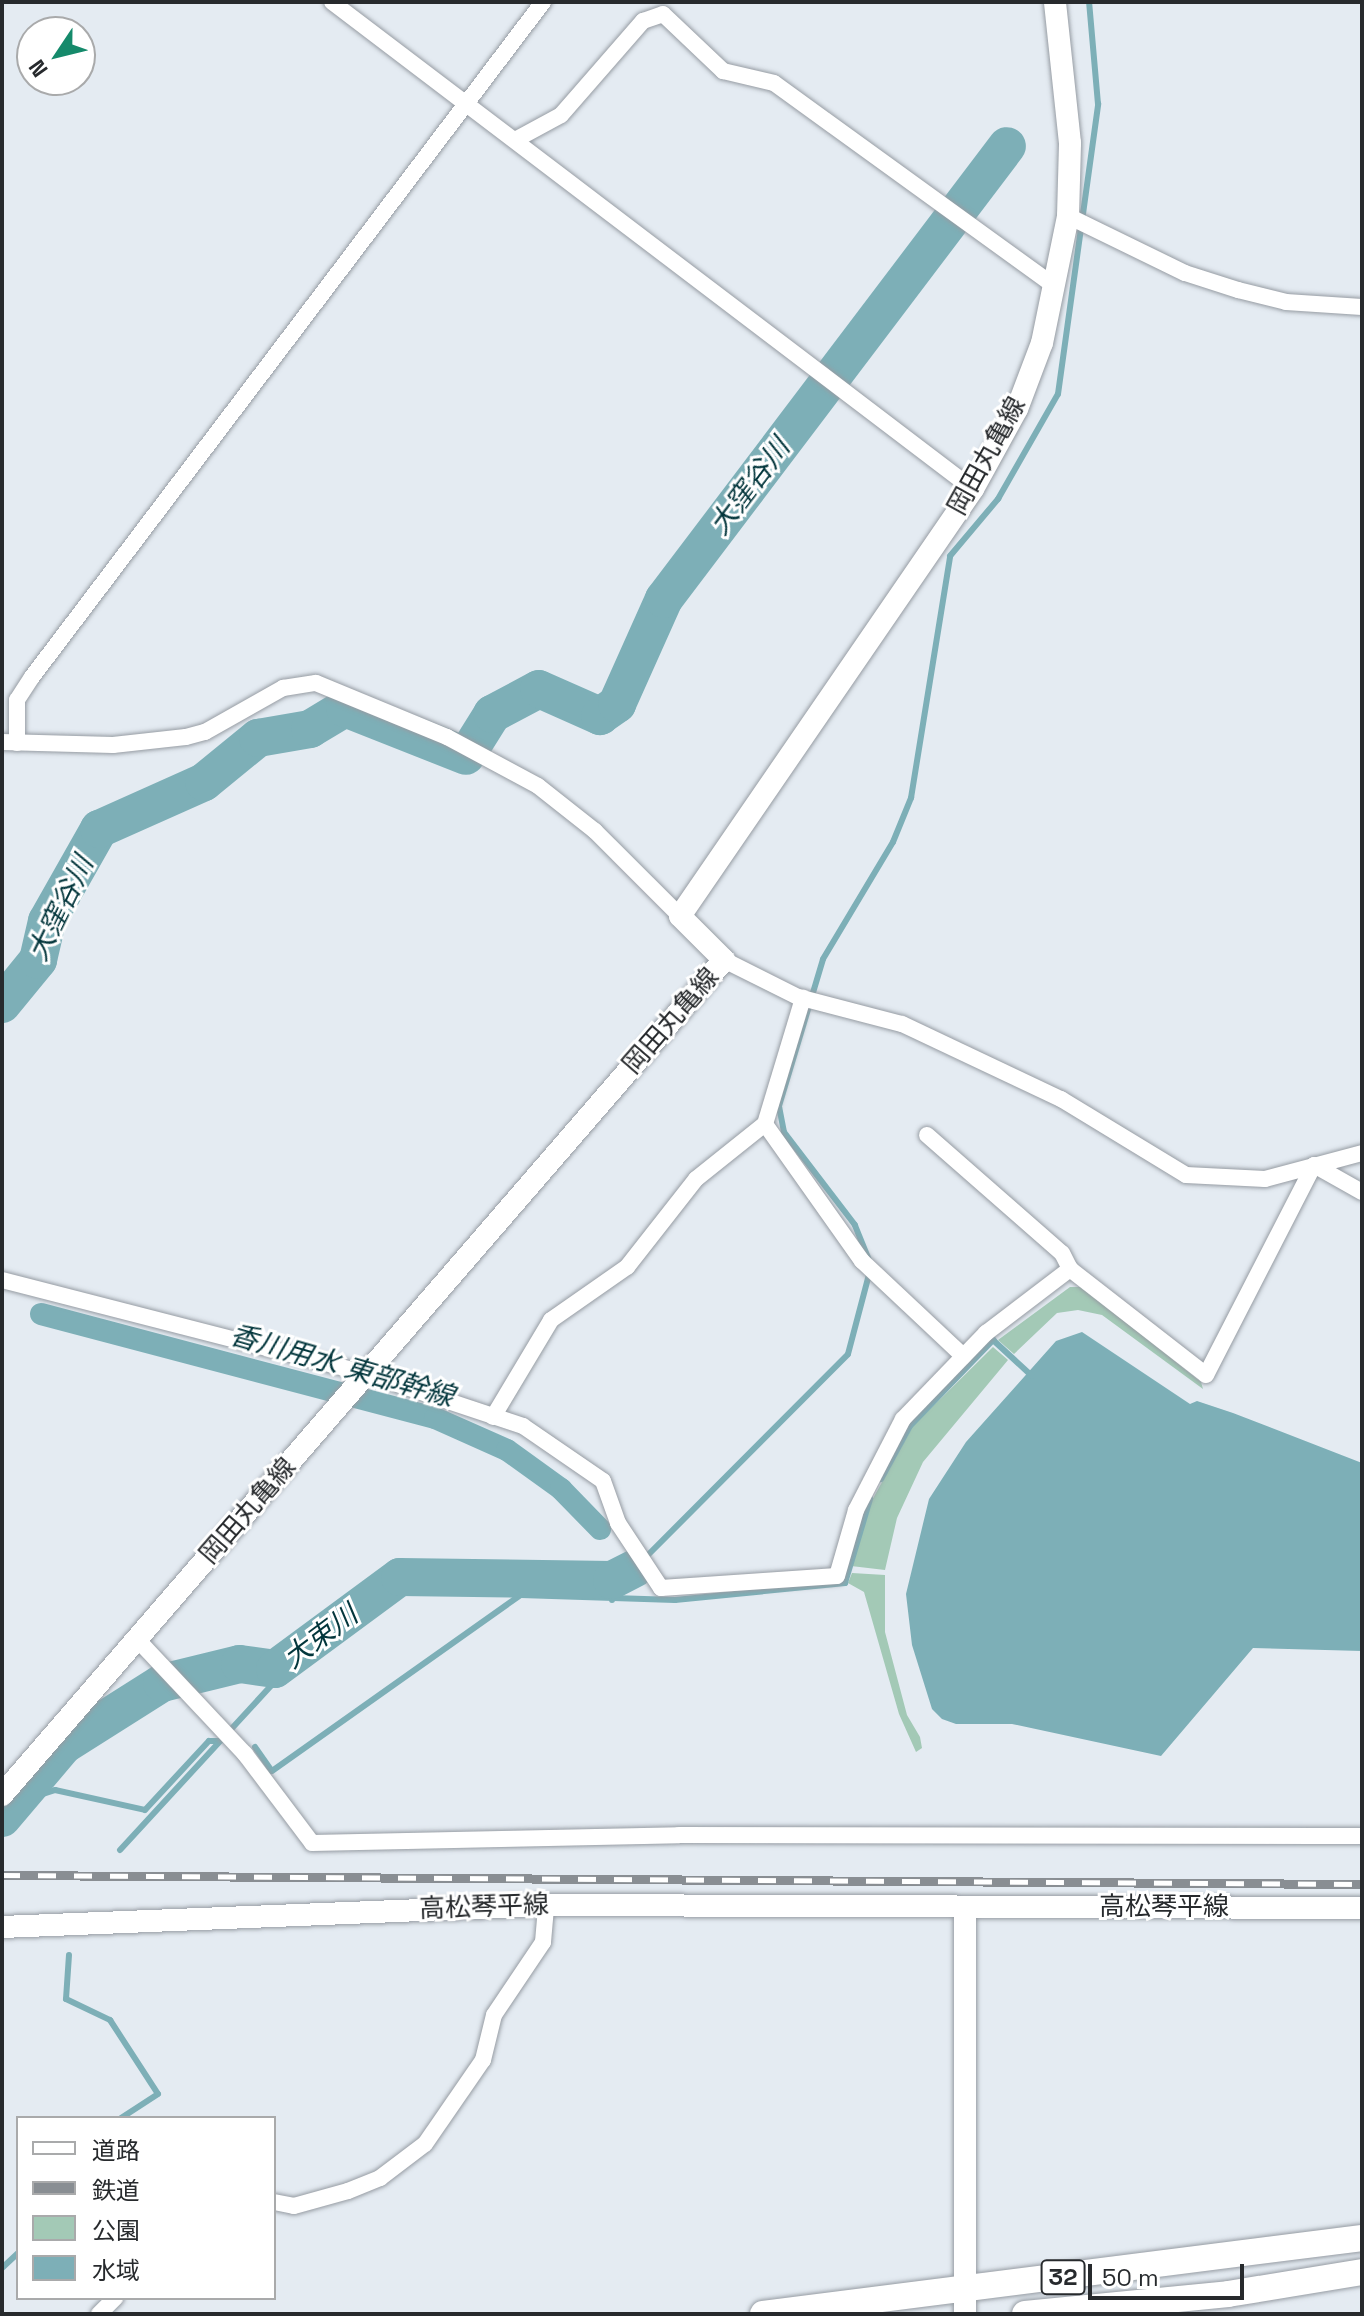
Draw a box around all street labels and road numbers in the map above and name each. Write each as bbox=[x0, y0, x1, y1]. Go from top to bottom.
street label: 岡田丸亀線 bbox=[942, 392, 1032, 520]
street label: 岡田丸亀線 bbox=[617, 962, 725, 1080]
street label: 岡田丸亀線 bbox=[194, 1452, 302, 1570]
street label: 高松琴平線 bbox=[418, 1889, 550, 1925]
street label: 高松琴平線 bbox=[1099, 1891, 1229, 1923]
road number: 32 bbox=[1039, 2257, 1087, 2297]

